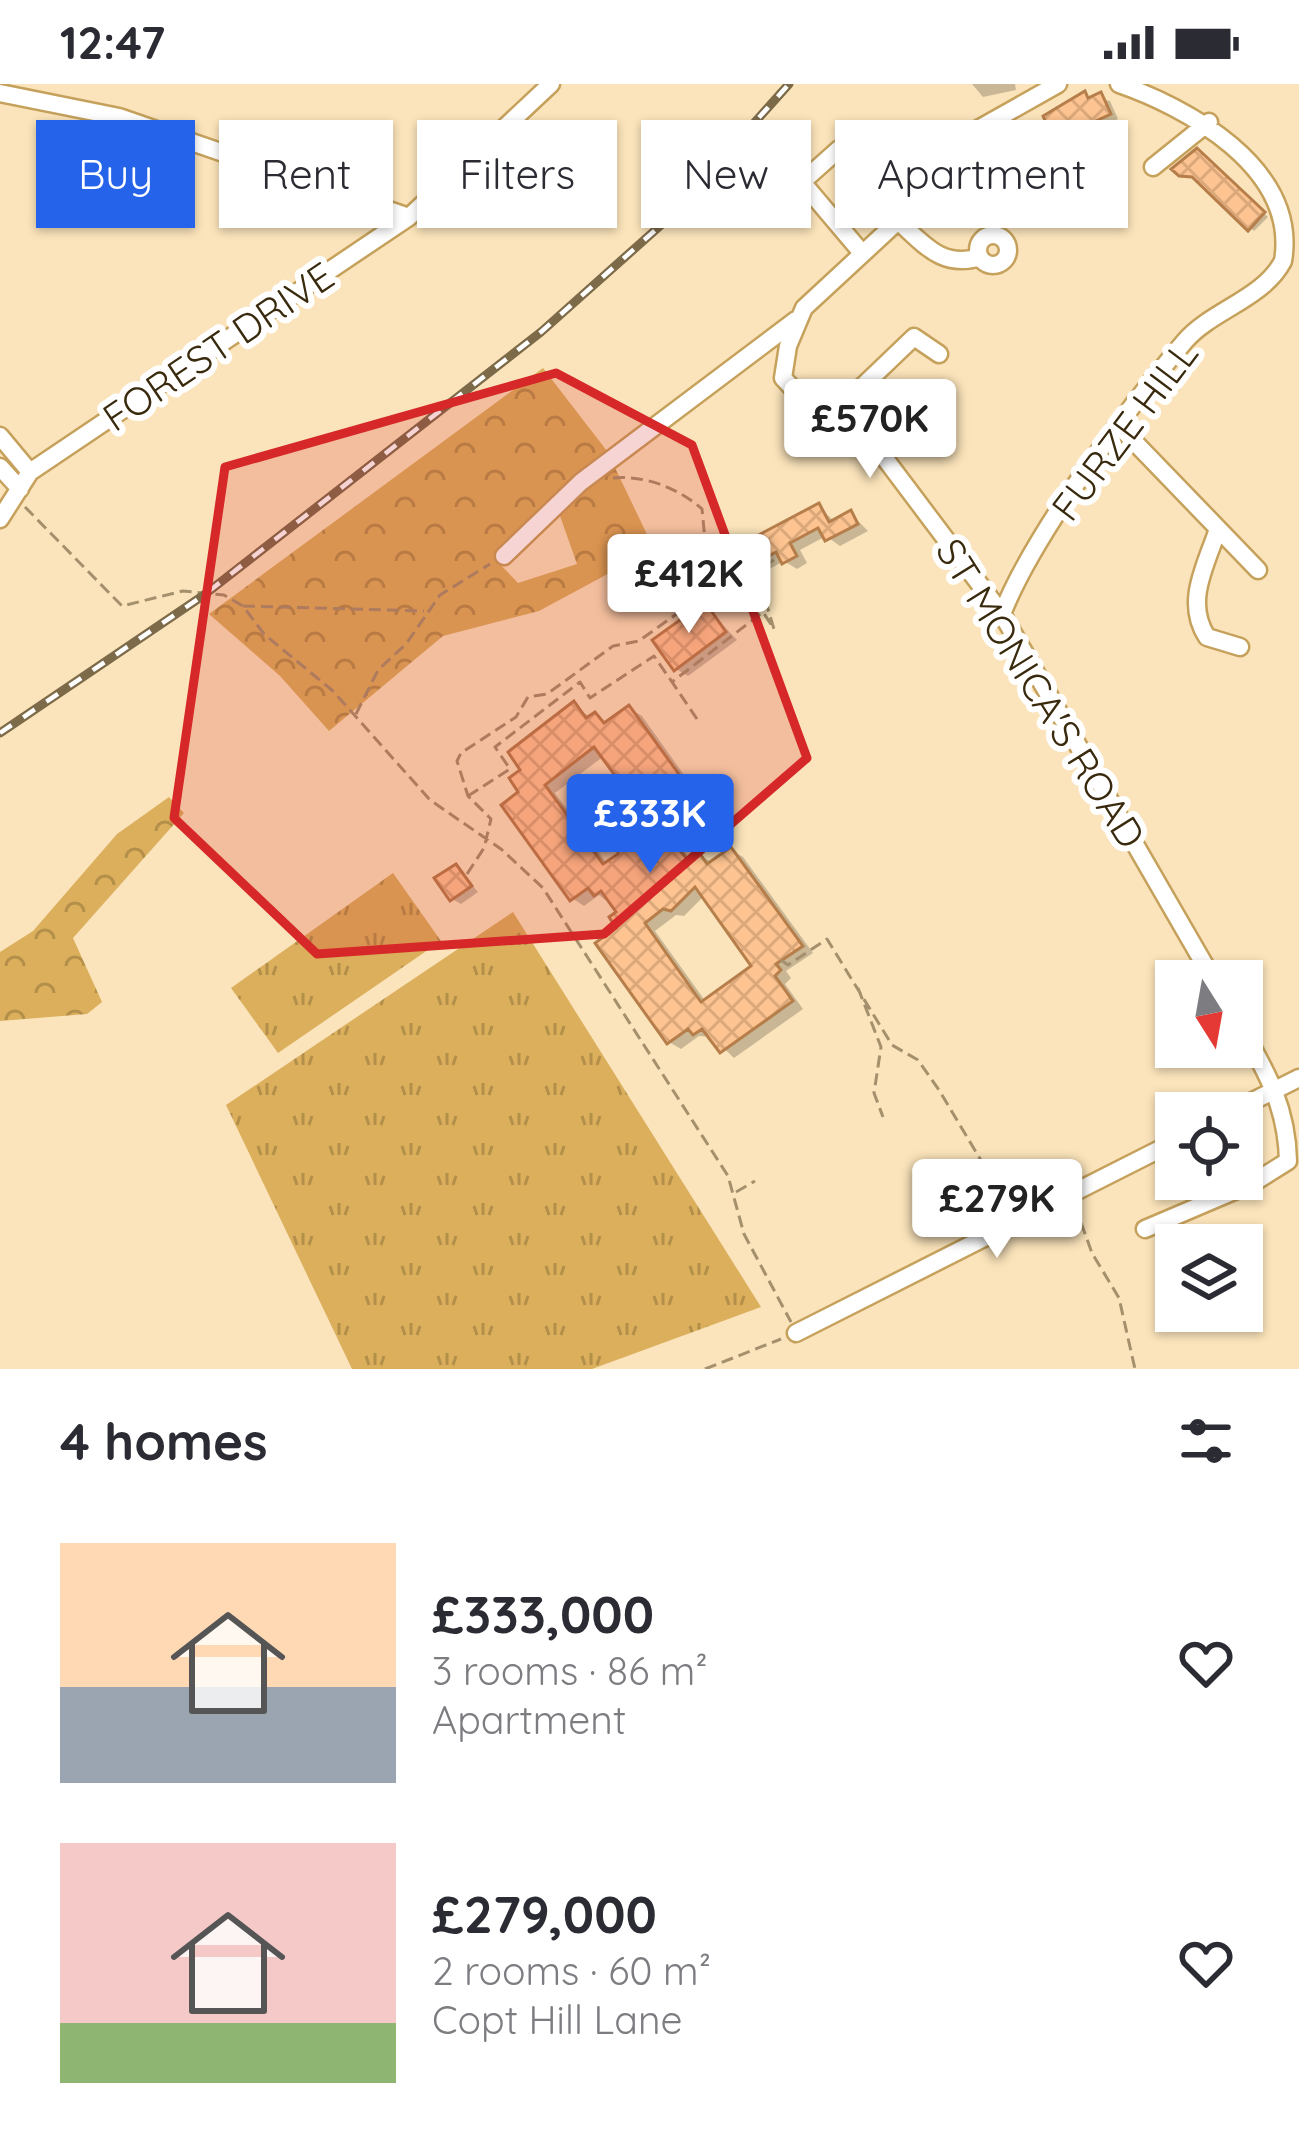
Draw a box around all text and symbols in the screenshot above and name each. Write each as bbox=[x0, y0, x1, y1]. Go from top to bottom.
text: 12:47 bbox=[60, 14, 165, 70]
chip: Buy bbox=[36, 120, 195, 228]
chip: Rent bbox=[219, 120, 393, 228]
chip: Filters bbox=[417, 120, 617, 228]
chip: New bbox=[641, 120, 811, 228]
chip: Apartment bbox=[835, 120, 1128, 228]
street label: FOREST DRIVE bbox=[93, 251, 343, 441]
street label: FURZE HILL bbox=[1040, 330, 1208, 530]
pin: £570K bbox=[786, 379, 954, 481]
text: £570K bbox=[811, 393, 929, 442]
street label: ST MONICA'S ROAD bbox=[926, 529, 1156, 857]
pin: £412K bbox=[605, 534, 773, 636]
text: £412K bbox=[634, 548, 744, 597]
pin: £333K bbox=[566, 774, 734, 876]
text: £333K bbox=[594, 788, 706, 837]
north arrow bbox=[1155, 960, 1263, 1068]
map controls bbox=[1155, 960, 1263, 1332]
button: locate bbox=[1155, 1092, 1263, 1200]
pin: £279K bbox=[913, 1159, 1081, 1261]
text: £279K bbox=[939, 1173, 1055, 1222]
button: layers bbox=[1155, 1224, 1263, 1332]
icon: filters bbox=[1173, 1408, 1239, 1474]
text: 4 homes bbox=[60, 1409, 268, 1473]
text: £333,000 bbox=[432, 1582, 654, 1646]
icon: home bbox=[156, 1591, 300, 1735]
icon: heart bbox=[1173, 1630, 1239, 1696]
text: 3 rooms · 86 m² bbox=[432, 1646, 708, 1695]
text: Apartment bbox=[432, 1695, 626, 1744]
text: £279,000 bbox=[432, 1882, 657, 1946]
icon: home bbox=[156, 1891, 300, 2035]
icon: heart bbox=[1173, 1930, 1239, 1996]
text: 2 rooms · 60 m² bbox=[432, 1946, 711, 1995]
text: Copt Hill Lane bbox=[432, 1995, 683, 2044]

